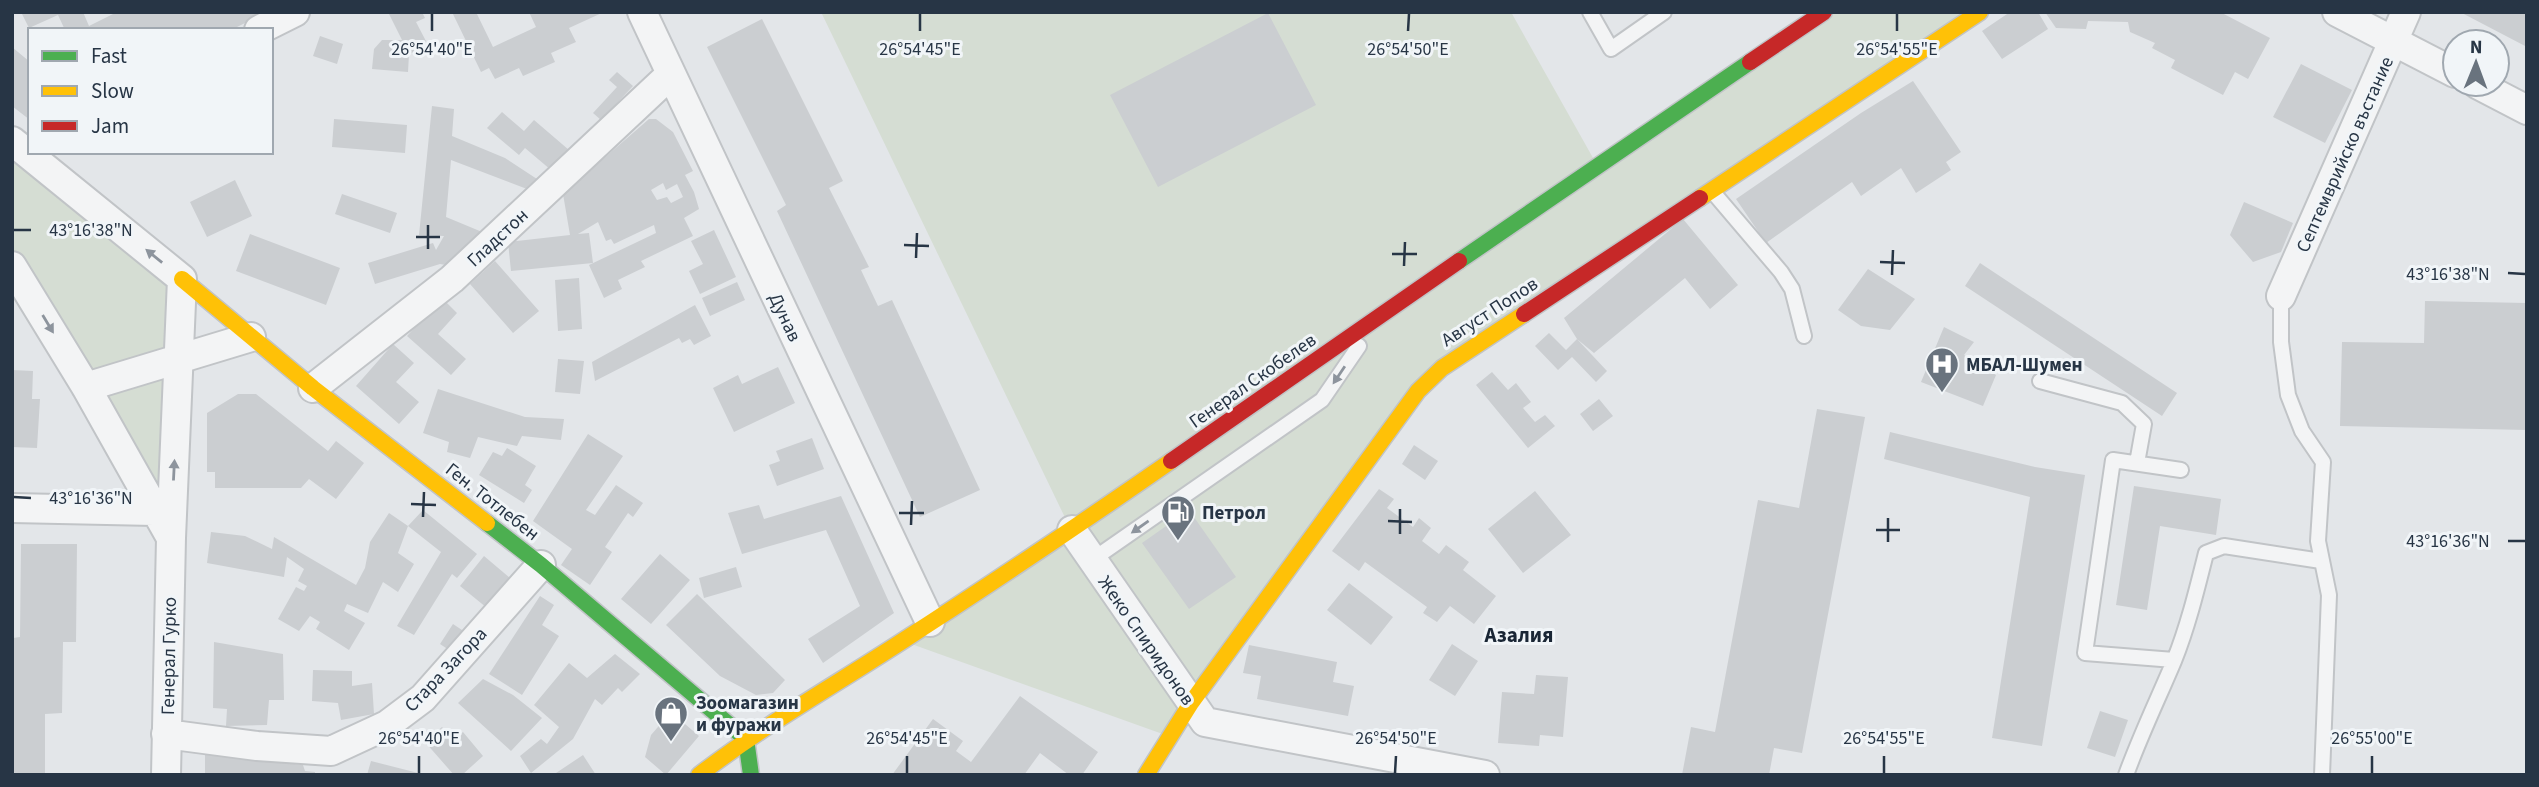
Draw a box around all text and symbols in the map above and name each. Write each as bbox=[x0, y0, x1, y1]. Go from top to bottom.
legend bbox=[28, 28, 273, 154]
north arrow bbox=[2441, 28, 2511, 98]
text: N bbox=[2470, 34, 2483, 61]
text: 26°54'40"E bbox=[391, 37, 473, 62]
text: 26°54'45"E bbox=[879, 37, 961, 62]
text: 26°54'50"E bbox=[1367, 37, 1449, 62]
text: 26°54'55"E bbox=[1856, 37, 1938, 62]
text: Fast bbox=[91, 41, 127, 71]
street label: Септемврийско въстание bbox=[2290, 52, 2401, 257]
text: Slow bbox=[91, 76, 134, 106]
text: Jam bbox=[91, 111, 129, 141]
street label: Гладстон bbox=[461, 203, 535, 274]
text: 43°16'38"N bbox=[49, 218, 133, 243]
one-way arrow bbox=[145, 249, 162, 264]
text: 43°16'38"N bbox=[2406, 262, 2490, 287]
street label: Август Попов bbox=[1436, 271, 1543, 354]
street label: Дунав bbox=[762, 289, 808, 346]
one-way arrow bbox=[41, 314, 54, 333]
street label: Генерал Скобелев bbox=[1184, 327, 1322, 435]
hospital icon: МБАЛ-Шумен bbox=[1923, 345, 1961, 394]
place label: МБАЛ-Шумен bbox=[1966, 352, 2083, 379]
one-way arrow bbox=[1332, 366, 1346, 384]
street label: Ген. Тотлебен bbox=[439, 457, 545, 548]
one-way arrow bbox=[169, 458, 180, 480]
text: 43°16'36"N bbox=[49, 486, 133, 511]
fuel station icon: Петрол bbox=[1159, 493, 1197, 542]
place label: Петрол bbox=[1202, 500, 1266, 527]
one-way arrow bbox=[1131, 520, 1149, 534]
text: 43°16'36"N bbox=[2406, 529, 2490, 554]
street label: Жеко Спиридонов bbox=[1091, 571, 1201, 711]
street label: Генерал Гурко bbox=[155, 597, 184, 715]
district label: Азалия bbox=[1484, 620, 1553, 650]
street label: Стара Загора bbox=[398, 621, 494, 719]
place label: Зоомагазин и фуражи bbox=[696, 690, 799, 739]
shop icon: Зоомагазин и фуражи bbox=[652, 694, 690, 743]
text: 26°54'40"E bbox=[378, 726, 460, 751]
text: 26°54'45"E bbox=[866, 726, 948, 751]
text: 26°54'50"E bbox=[1355, 726, 1437, 751]
text: 26°54'55"E bbox=[1843, 726, 1925, 751]
text: 26°55'00"E bbox=[2331, 726, 2413, 751]

